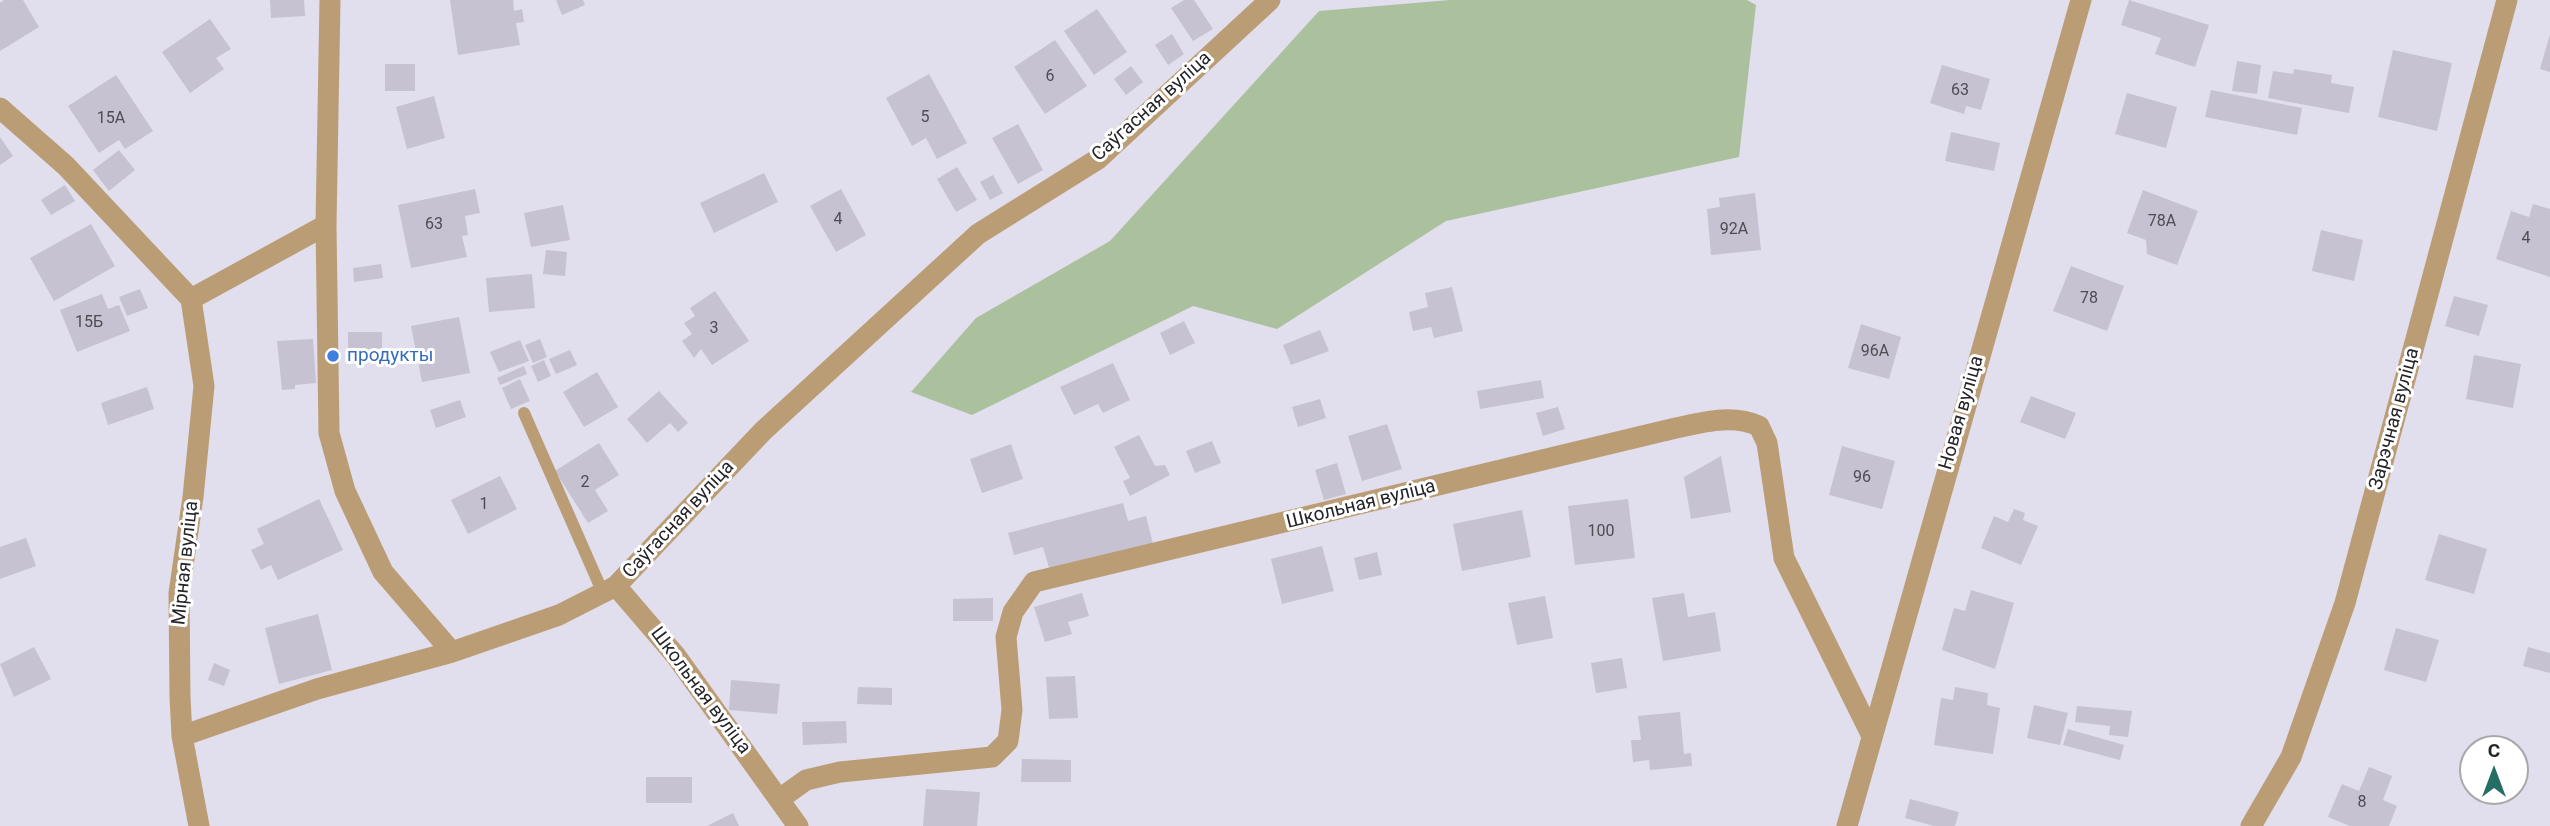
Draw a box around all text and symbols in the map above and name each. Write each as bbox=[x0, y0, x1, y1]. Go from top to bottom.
street label: Саўгасная вуліца bbox=[1088, 47, 1216, 167]
house number: 6 bbox=[1046, 67, 1054, 87]
house number: 63 bbox=[1951, 81, 1969, 101]
house number: 5 bbox=[921, 108, 929, 128]
house number: 15А bbox=[97, 109, 125, 129]
house number: 4 bbox=[834, 210, 842, 230]
house number: 78А bbox=[2148, 212, 2176, 232]
house number: 63 bbox=[425, 215, 443, 235]
house number: 92А bbox=[1720, 220, 1748, 240]
house number: 4 bbox=[2522, 229, 2530, 249]
house number: 78 bbox=[2080, 289, 2098, 309]
house number: 15Б bbox=[75, 313, 103, 333]
house number: 3 bbox=[710, 319, 718, 339]
house number: 96А bbox=[1861, 342, 1889, 362]
place label: продукты bbox=[347, 345, 433, 367]
street label: Зарэчная вуліца bbox=[2365, 346, 2425, 492]
marker: продукты bbox=[325, 348, 341, 364]
street label: Новая вуліца bbox=[1935, 353, 1989, 473]
street label: Саўгасная вуліца bbox=[619, 456, 739, 584]
house number: 96 bbox=[1853, 468, 1871, 488]
house number: 2 bbox=[581, 473, 589, 493]
street label: Школьная вуліца bbox=[1284, 475, 1438, 535]
house number: 1 bbox=[480, 495, 488, 515]
street label: Мірная вуліца bbox=[168, 500, 204, 626]
house number: 100 bbox=[1588, 522, 1614, 542]
street label: Школьная вуліца bbox=[645, 623, 755, 759]
north arrow bbox=[2459, 735, 2529, 805]
text: С bbox=[2488, 739, 2500, 762]
house number: 8 bbox=[2358, 793, 2366, 813]

